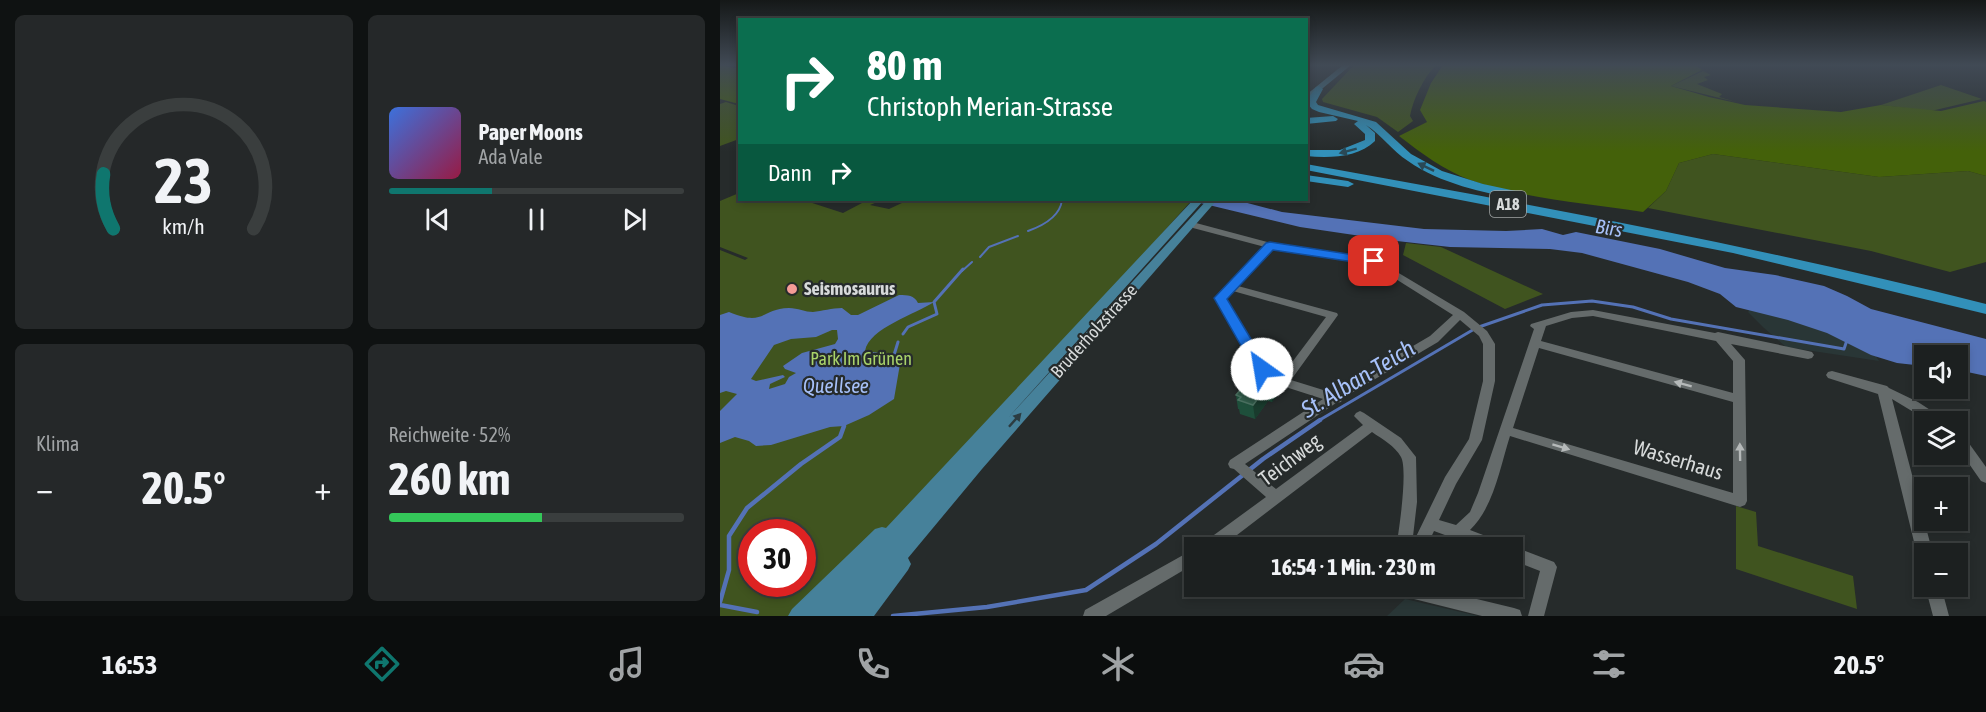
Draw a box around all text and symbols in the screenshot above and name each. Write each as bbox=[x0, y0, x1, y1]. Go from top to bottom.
text: 80 m bbox=[867, 41, 942, 89]
icon: right bbox=[768, 42, 846, 120]
text: Christoph Merian-Strasse bbox=[867, 91, 1113, 122]
text: Paper Moons bbox=[479, 119, 583, 145]
text: 23 bbox=[154, 145, 213, 216]
text: Ada Vale bbox=[479, 145, 543, 168]
one-way arrow bbox=[1339, 146, 1357, 156]
icon: right bbox=[824, 156, 857, 189]
text: Dann bbox=[768, 160, 812, 186]
one-way arrow bbox=[1417, 162, 1434, 171]
road number: A18 bbox=[1490, 191, 1526, 217]
icon: previous bbox=[421, 203, 454, 236]
icon: pause bbox=[520, 203, 553, 236]
icon: next bbox=[618, 203, 651, 236]
text: km/h bbox=[162, 214, 205, 239]
water label: Birs bbox=[1594, 214, 1624, 241]
pin bbox=[1348, 235, 1399, 286]
icon: arrive bbox=[1357, 244, 1390, 277]
place label: Seismosaurus bbox=[804, 278, 896, 299]
street label: Bruderholzstrasse bbox=[1046, 280, 1141, 382]
marker: Seismosaurus bbox=[785, 282, 799, 296]
water label: St. Alban-Teich bbox=[1295, 334, 1420, 424]
position arrow bbox=[1230, 337, 1294, 401]
map controls bbox=[1914, 345, 1968, 597]
button: sound bbox=[1914, 345, 1968, 399]
park label: Park Im Grünen bbox=[810, 348, 912, 369]
water label: Quellsee bbox=[803, 374, 869, 397]
one-way arrow bbox=[1673, 378, 1692, 388]
button: layers bbox=[1914, 411, 1968, 465]
one-way arrow bbox=[1008, 413, 1021, 428]
text: Reichweite · 52% bbox=[389, 423, 510, 446]
street label: Teichweg bbox=[1254, 428, 1325, 490]
text: Klima bbox=[36, 432, 79, 455]
street label: Wasserhaus bbox=[1631, 434, 1726, 484]
one-way arrow bbox=[1735, 442, 1744, 461]
one-way arrow bbox=[1552, 443, 1570, 452]
text: 260 km bbox=[389, 453, 510, 505]
text: 20.5° bbox=[142, 462, 226, 514]
text: − bbox=[36, 469, 53, 507]
text: + bbox=[314, 469, 331, 507]
button: + bbox=[1914, 477, 1968, 531]
speed limit sign: 30 bbox=[738, 519, 816, 597]
button: − bbox=[1914, 543, 1968, 597]
text: 16:54 · 1 Min. · 230 m bbox=[1271, 554, 1436, 580]
icon: directions bbox=[361, 643, 403, 685]
icon: music bbox=[606, 643, 648, 685]
icon: phone bbox=[852, 643, 894, 685]
icon: climate bbox=[1097, 643, 1139, 685]
icon: car bbox=[1343, 643, 1385, 685]
icon: filters bbox=[1588, 643, 1630, 685]
text: 16:53 bbox=[102, 649, 157, 680]
text: 20.5° bbox=[1834, 649, 1884, 680]

